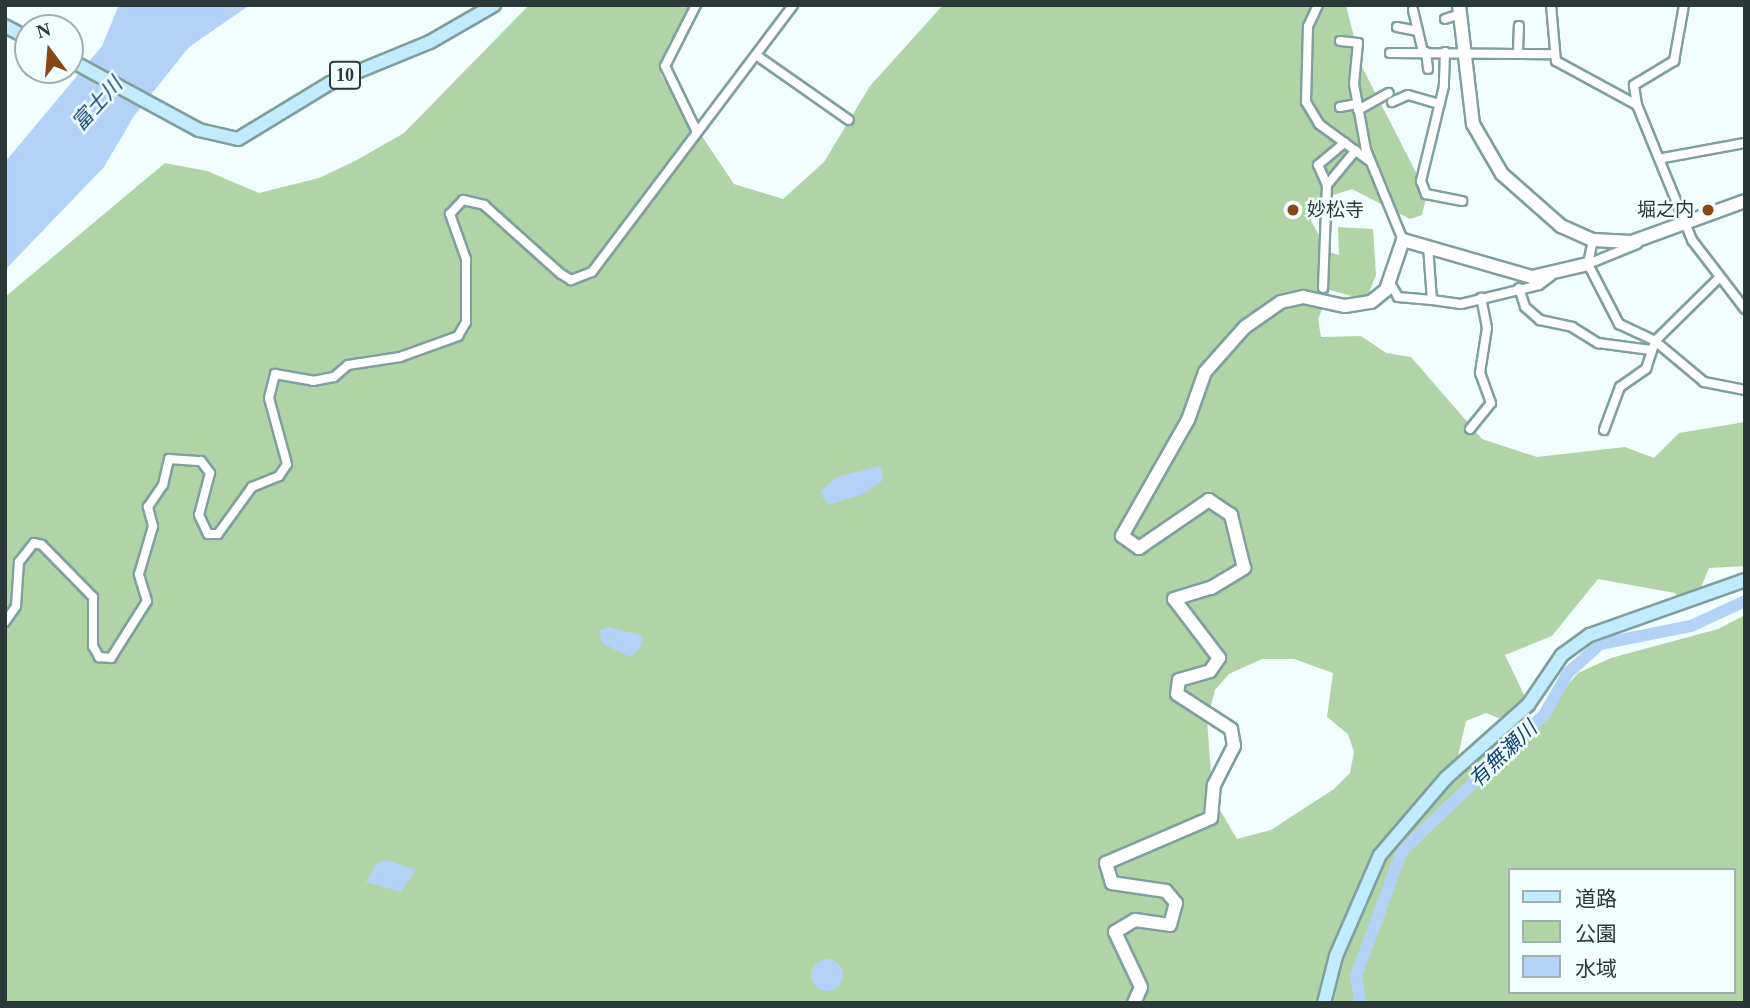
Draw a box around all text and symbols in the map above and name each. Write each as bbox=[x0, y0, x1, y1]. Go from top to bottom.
north arrow bbox=[14, 14, 84, 84]
text: N bbox=[34, 18, 53, 42]
road number: 10 bbox=[328, 60, 362, 90]
water label: 富士川 bbox=[67, 72, 127, 136]
place label: 妙松寺 bbox=[1307, 199, 1364, 221]
place label: 堀之内 bbox=[1637, 199, 1694, 221]
marker: 妙松寺 bbox=[1285, 202, 1301, 218]
marker: 堀之内 bbox=[1700, 202, 1716, 218]
water label: 有無瀬川 bbox=[1464, 716, 1542, 792]
legend bbox=[1508, 868, 1736, 994]
text: 道路 bbox=[1575, 887, 1617, 911]
text: 公園 bbox=[1575, 922, 1617, 946]
text: 水域 bbox=[1575, 957, 1617, 981]

